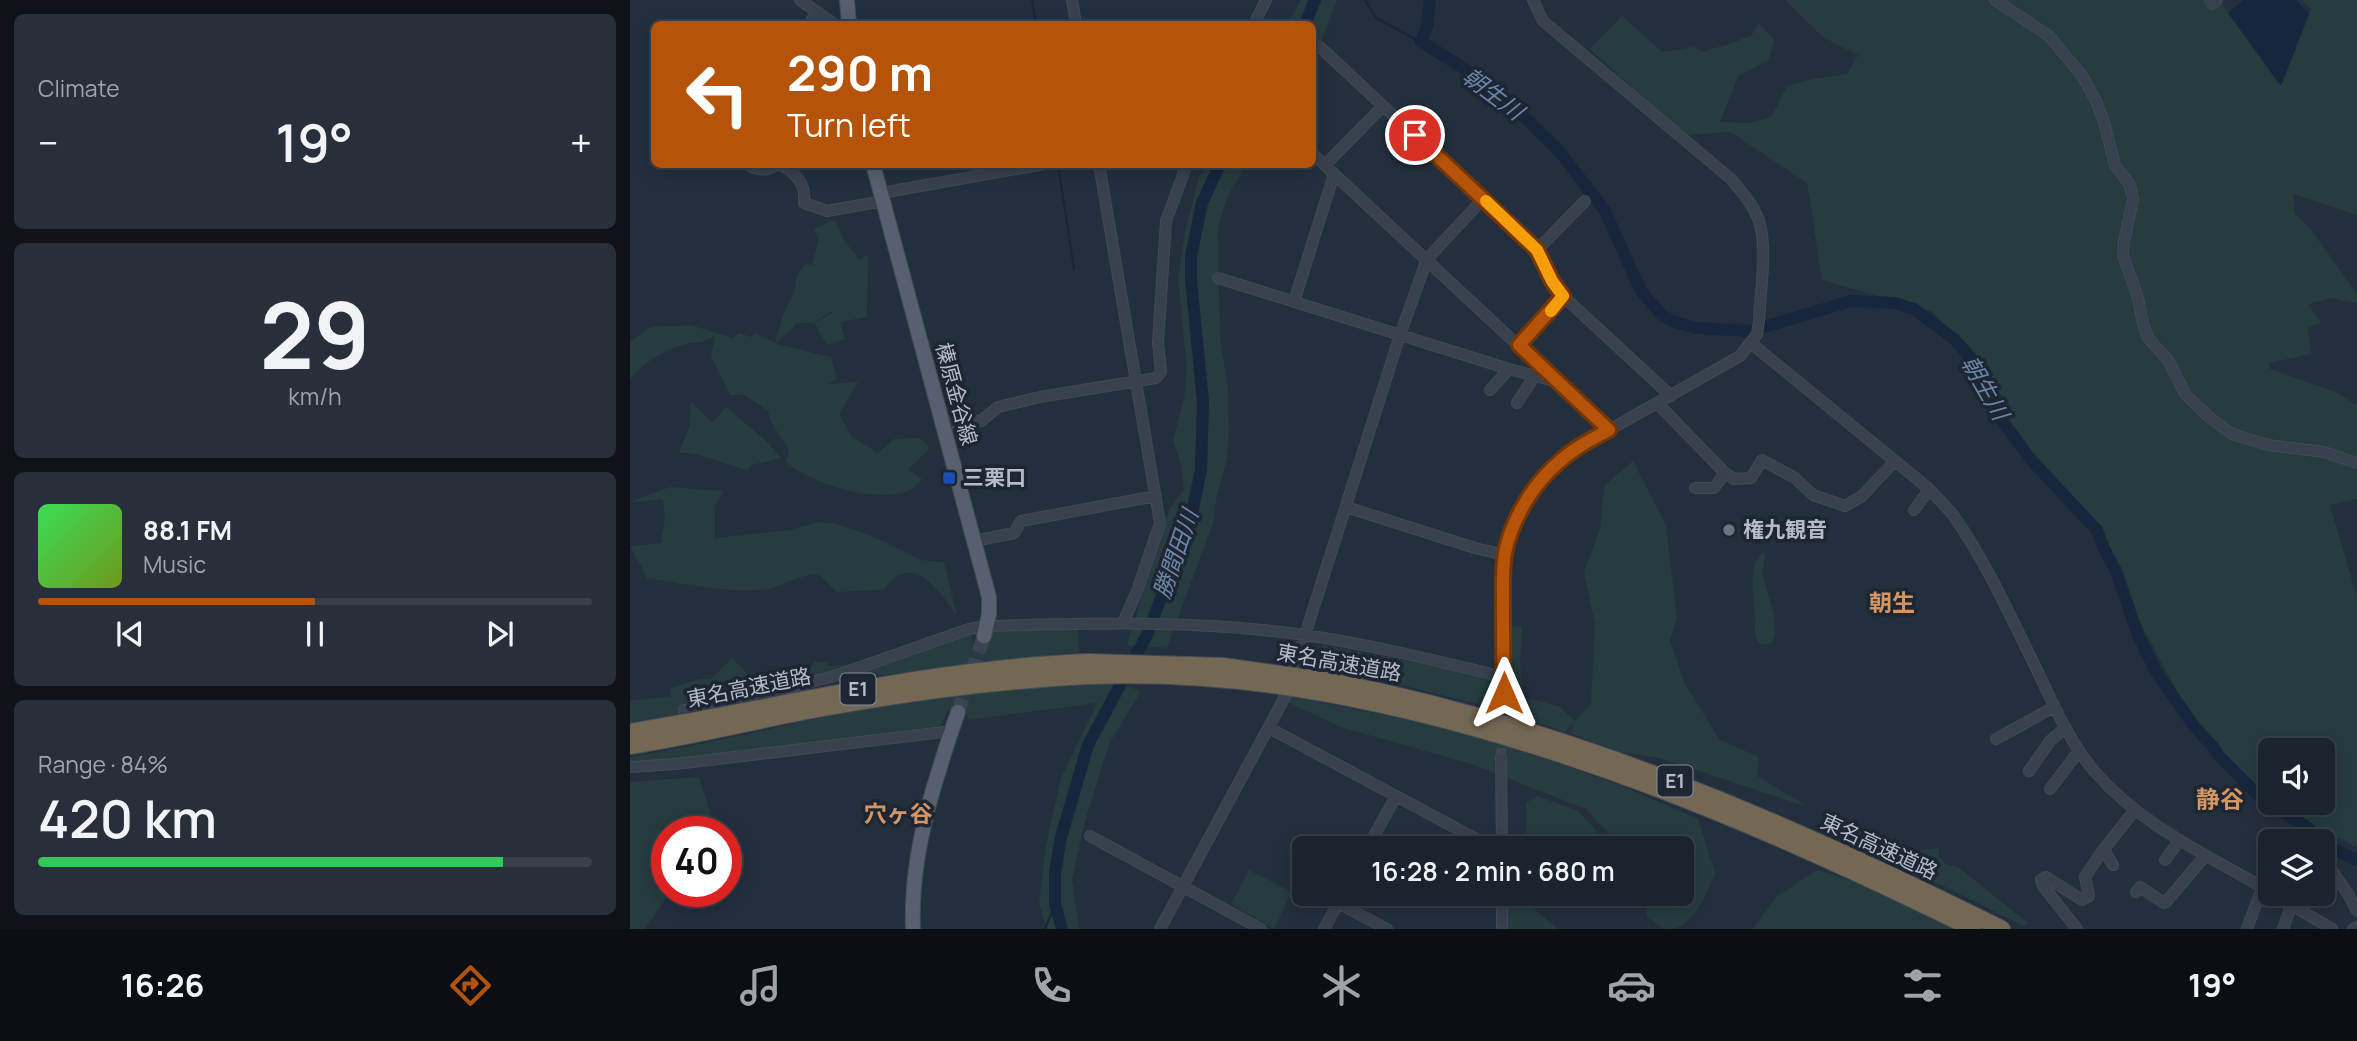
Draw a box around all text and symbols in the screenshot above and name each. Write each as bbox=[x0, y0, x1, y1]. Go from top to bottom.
text: 290 m bbox=[787, 39, 933, 106]
icon: left bbox=[672, 49, 763, 140]
water label: 朝生川 bbox=[1456, 60, 1533, 129]
text: Climate bbox=[38, 72, 120, 104]
text: Turn left bbox=[787, 103, 911, 147]
pin bbox=[1385, 105, 1445, 165]
text: 19° bbox=[275, 107, 353, 178]
text: − bbox=[38, 116, 59, 168]
text: + bbox=[570, 116, 592, 168]
icon: arrive bbox=[1396, 116, 1434, 154]
text: 29 bbox=[260, 272, 370, 396]
street label: 榛原金谷線 bbox=[930, 339, 984, 448]
water label: 朝生川 bbox=[1955, 350, 2018, 428]
text: km/h bbox=[288, 380, 342, 412]
place label: 三栗口 bbox=[963, 463, 1026, 491]
marker: 三栗口 bbox=[941, 470, 957, 486]
water label: 勝間田川 bbox=[1145, 502, 1206, 602]
text: 88.1 FM bbox=[143, 512, 232, 548]
place label: 権九観音 bbox=[1743, 515, 1827, 543]
marker: 権九観音 bbox=[1721, 522, 1737, 538]
text: Music bbox=[143, 548, 206, 580]
district label: 朝生 bbox=[1869, 586, 1915, 618]
icon: previous bbox=[111, 615, 149, 653]
icon: pause bbox=[296, 615, 334, 653]
icon: next bbox=[481, 615, 519, 653]
street label: 東名高速道路 bbox=[1275, 637, 1404, 687]
position arrow bbox=[1467, 656, 1541, 730]
street label: 東名高速道路 bbox=[684, 661, 813, 713]
road number: E1 bbox=[840, 674, 876, 704]
map controls bbox=[2258, 738, 2335, 906]
button: sound bbox=[2258, 738, 2335, 815]
text: Range · 84% bbox=[38, 748, 168, 780]
road number: E1 bbox=[1658, 766, 1692, 796]
district label: 静谷 bbox=[2196, 782, 2244, 815]
text: 420 km bbox=[38, 783, 217, 854]
district label: 穴ヶ谷 bbox=[864, 797, 933, 829]
street label: 東名高速道路 bbox=[1816, 807, 1942, 885]
speed limit sign: 40 bbox=[651, 816, 742, 907]
button: layers bbox=[2258, 829, 2335, 906]
text: 16:28 · 2 min · 680 m bbox=[1371, 853, 1615, 889]
icon: directions bbox=[446, 961, 495, 1010]
icon: music bbox=[736, 961, 785, 1010]
icon: phone bbox=[1027, 961, 1076, 1010]
icon: climate bbox=[1317, 961, 1366, 1010]
icon: car bbox=[1607, 961, 1656, 1010]
icon: filters bbox=[1898, 961, 1947, 1010]
text: 16:26 bbox=[121, 963, 204, 1007]
text: 19° bbox=[2188, 963, 2236, 1007]

